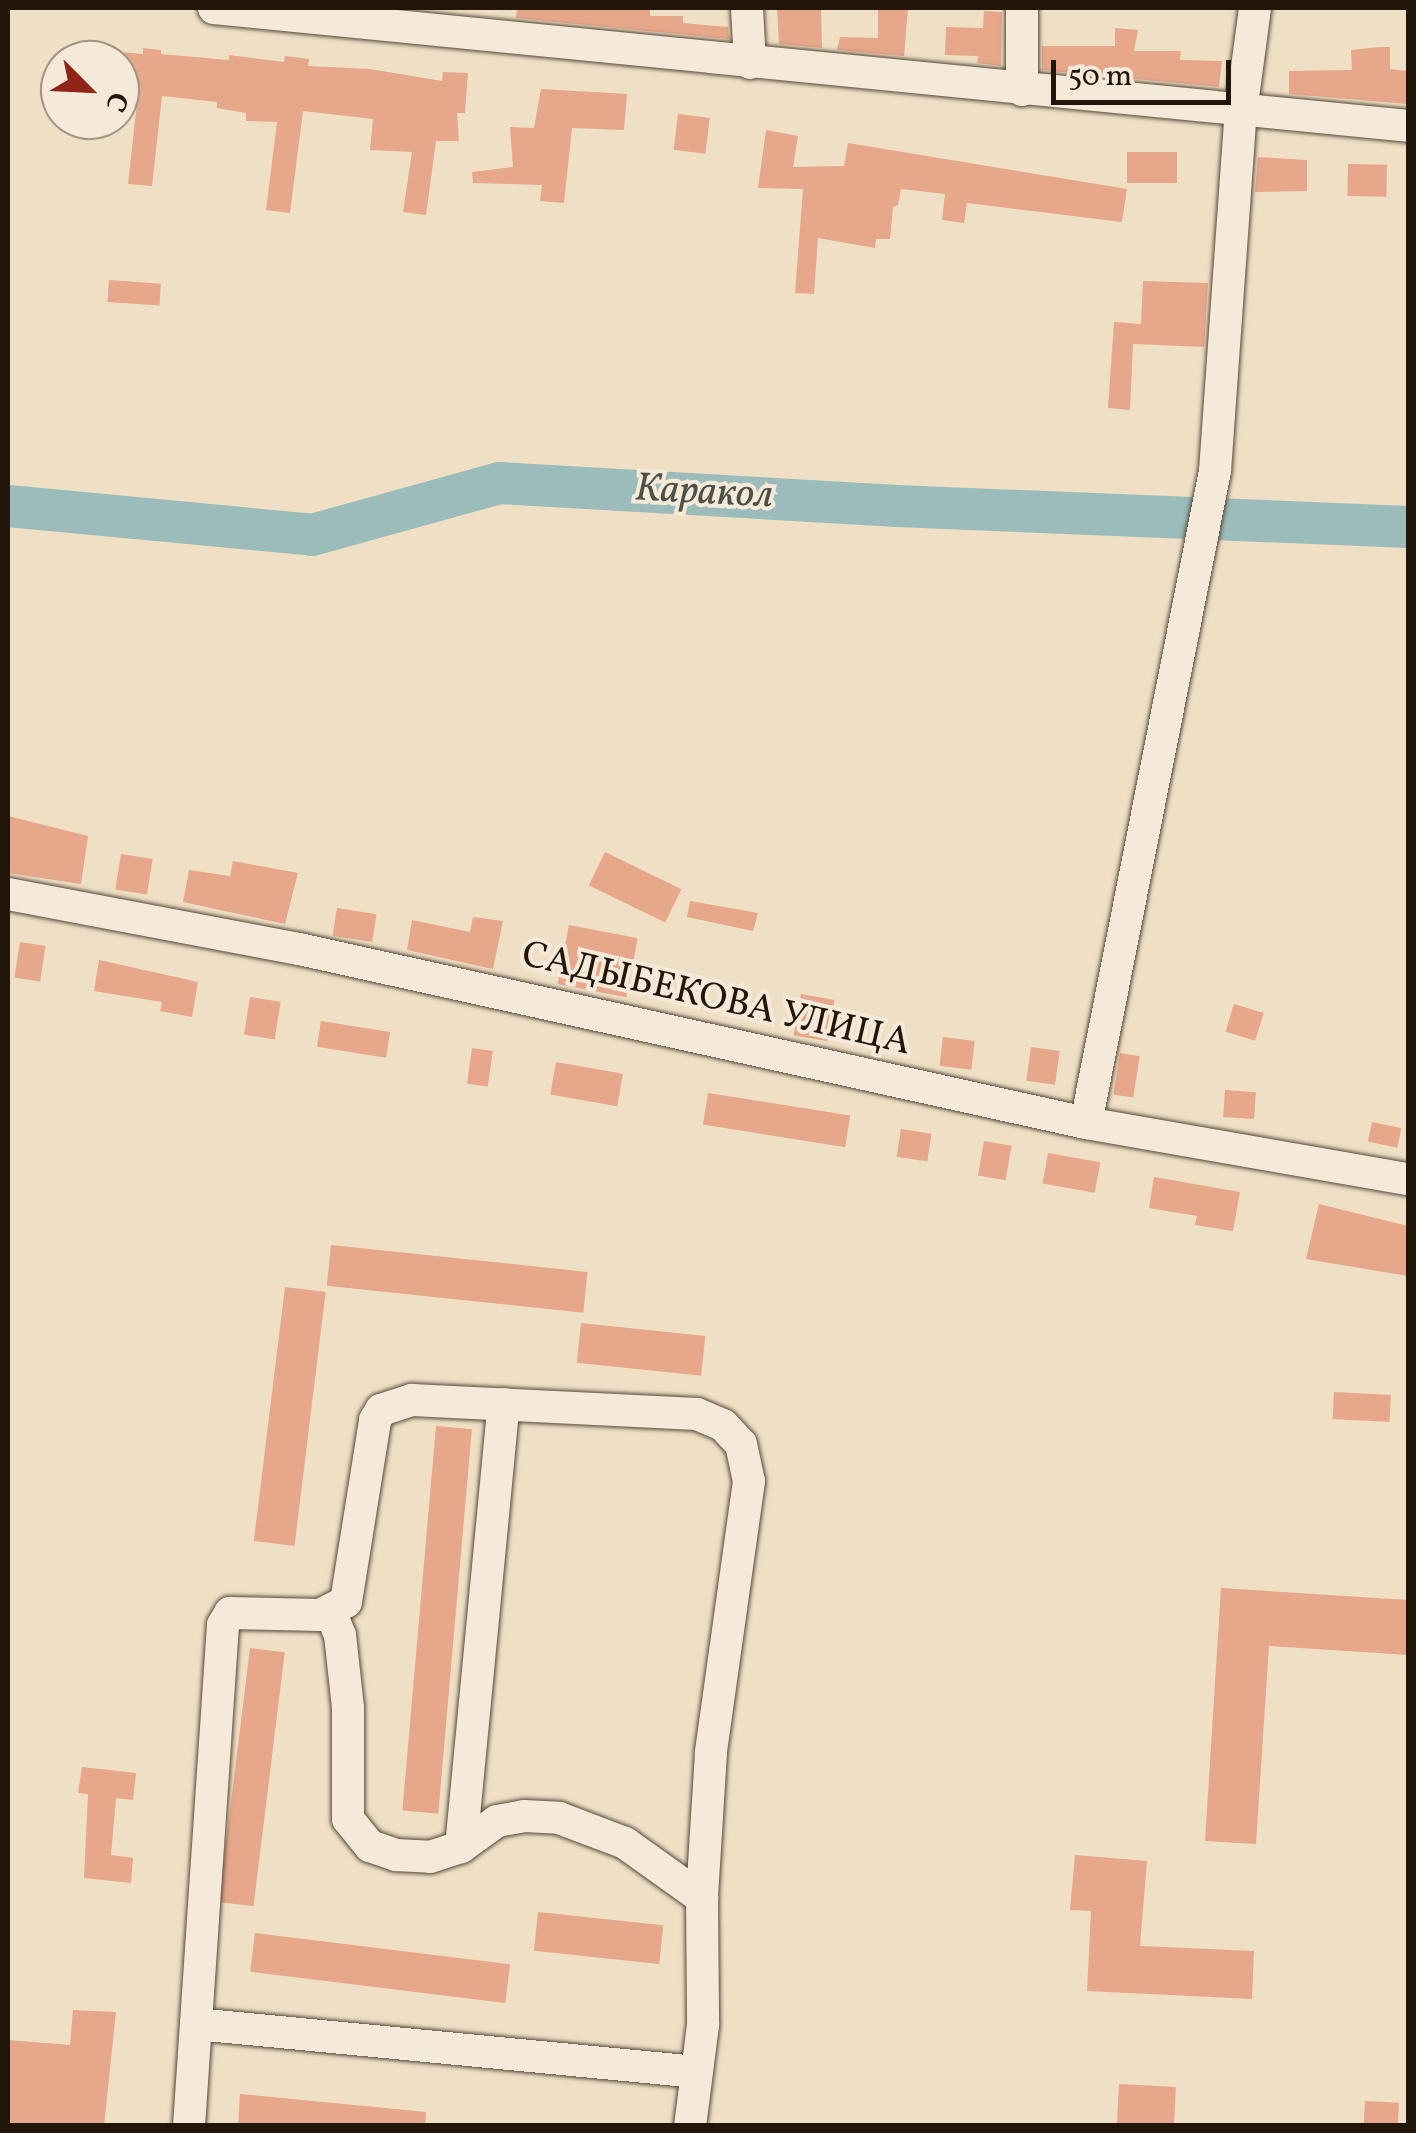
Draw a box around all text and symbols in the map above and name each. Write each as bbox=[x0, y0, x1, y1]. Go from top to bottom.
north arrow bbox=[40, 40, 140, 140]
scale bar bbox=[1056, 40, 1236, 102]
text: 50 m bbox=[1068, 56, 1132, 98]
text: С bbox=[95, 85, 138, 118]
water label: Каракол bbox=[634, 465, 774, 521]
street label: САДЫБЕКОВА УЛИЦА bbox=[517, 933, 915, 1067]

